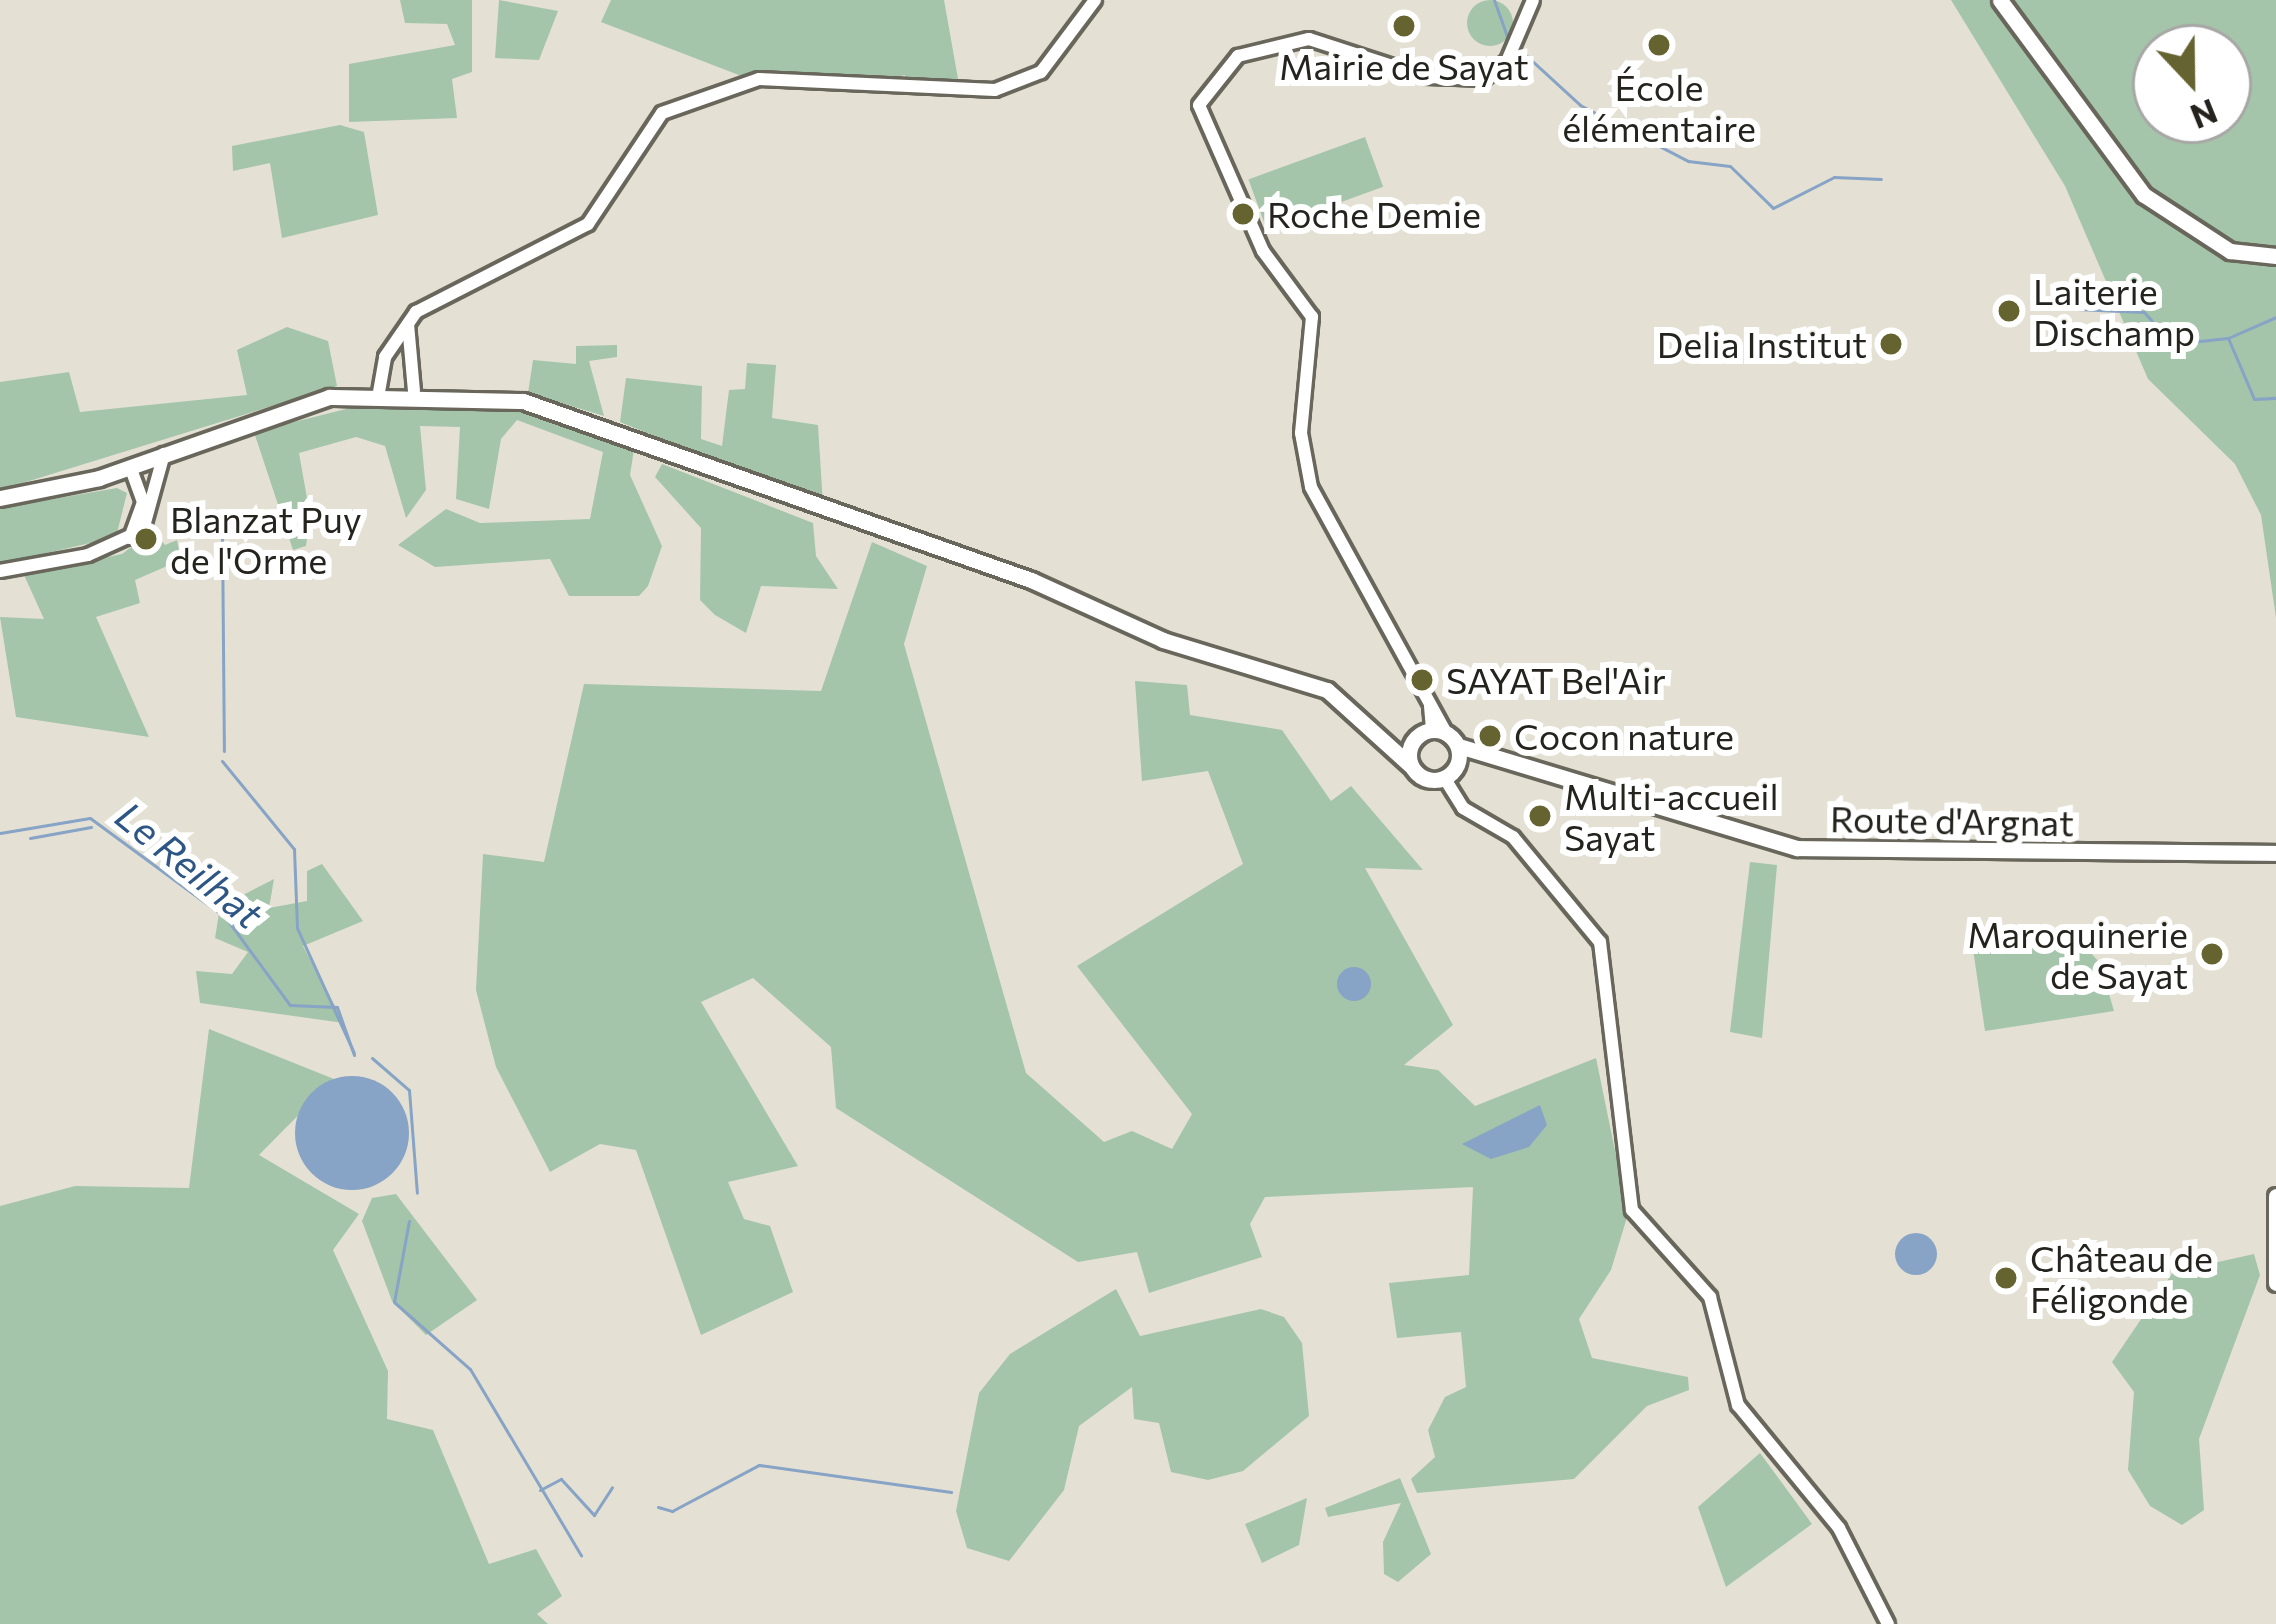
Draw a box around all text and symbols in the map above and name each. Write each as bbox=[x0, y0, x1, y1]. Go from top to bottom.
marker: Mairie de Sayat bbox=[1391, 13, 1417, 39]
north arrow bbox=[2132, 24, 2252, 144]
marker: École élémentaire bbox=[1646, 32, 1672, 58]
place label: Mairie de Sayat bbox=[1279, 44, 1529, 88]
place label: École élémentaire bbox=[1562, 64, 1756, 149]
text: N bbox=[2185, 91, 2224, 139]
place label: Roche Demie bbox=[1267, 192, 1481, 236]
marker: Roche Demie bbox=[1230, 201, 1256, 227]
place label: Laiterie Dischamp bbox=[2033, 268, 2195, 353]
marker: Laiterie Dischamp bbox=[1996, 298, 2022, 324]
place label: Delia Institut bbox=[1657, 322, 1867, 366]
marker: Delia Institut bbox=[1878, 331, 1904, 357]
place label: Blanzat Puy de l'Orme bbox=[170, 496, 362, 581]
marker: Blanzat Puy de l'Orme bbox=[133, 526, 159, 552]
place label: SAYAT Bel'Air bbox=[1446, 658, 1666, 702]
marker: SAYAT Bel'Air bbox=[1409, 667, 1435, 693]
place label: Cocon nature bbox=[1514, 714, 1734, 758]
marker: Cocon nature bbox=[1477, 723, 1503, 749]
place label: Multi-accueil Sayat bbox=[1564, 773, 1779, 858]
water label: Le Reilhat bbox=[107, 791, 273, 937]
street label: Route d'Argnat bbox=[1830, 796, 2074, 844]
marker: Multi-accueil Sayat bbox=[1527, 803, 1553, 829]
place label: Maroquinerie de Sayat bbox=[1967, 911, 2188, 996]
marker: Maroquinerie de Sayat bbox=[2199, 941, 2225, 967]
place label: Château de Féligonde bbox=[2030, 1235, 2213, 1320]
marker: Château de Féligonde bbox=[1993, 1265, 2019, 1291]

